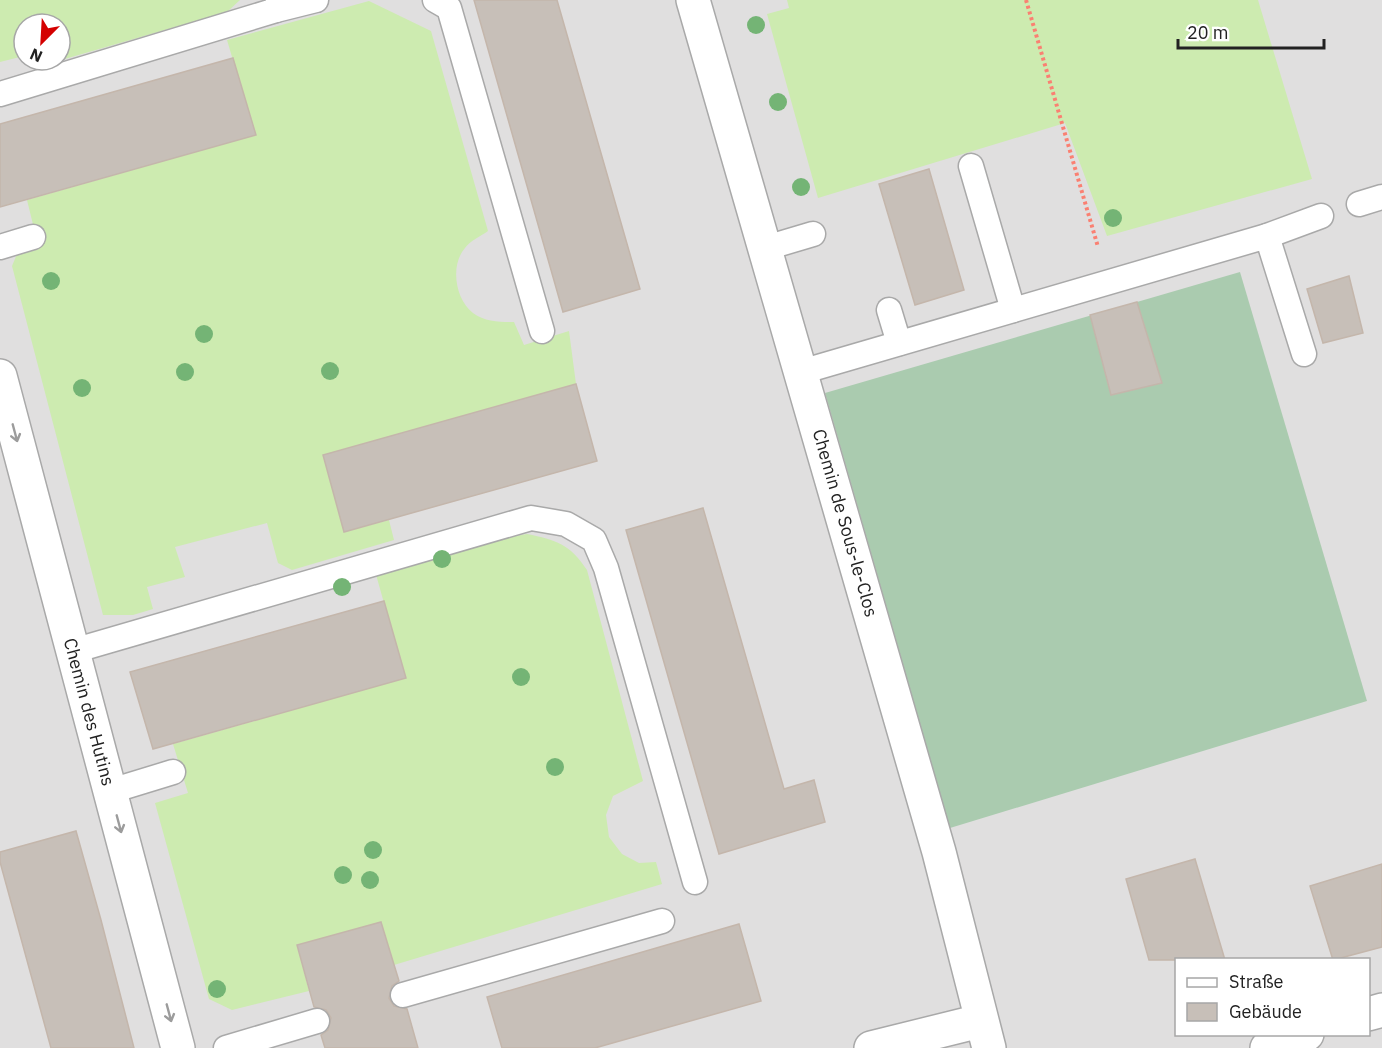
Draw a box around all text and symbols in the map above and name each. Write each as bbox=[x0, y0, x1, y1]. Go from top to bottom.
north arrow bbox=[12, 12, 72, 72]
scale bar bbox=[1178, 12, 1324, 50]
text: 20 m bbox=[1187, 21, 1229, 44]
text: N bbox=[27, 44, 45, 67]
one-way arrow bbox=[10, 423, 21, 442]
street label: Chemin de Sous-le-Clos bbox=[808, 426, 883, 619]
street label: Chemin des Hutins bbox=[59, 635, 120, 788]
one-way arrow bbox=[114, 814, 126, 833]
legend bbox=[1175, 958, 1370, 1036]
text: Straße bbox=[1229, 970, 1283, 993]
text: Gebäude bbox=[1229, 1000, 1302, 1023]
one-way arrow bbox=[164, 1003, 175, 1022]

